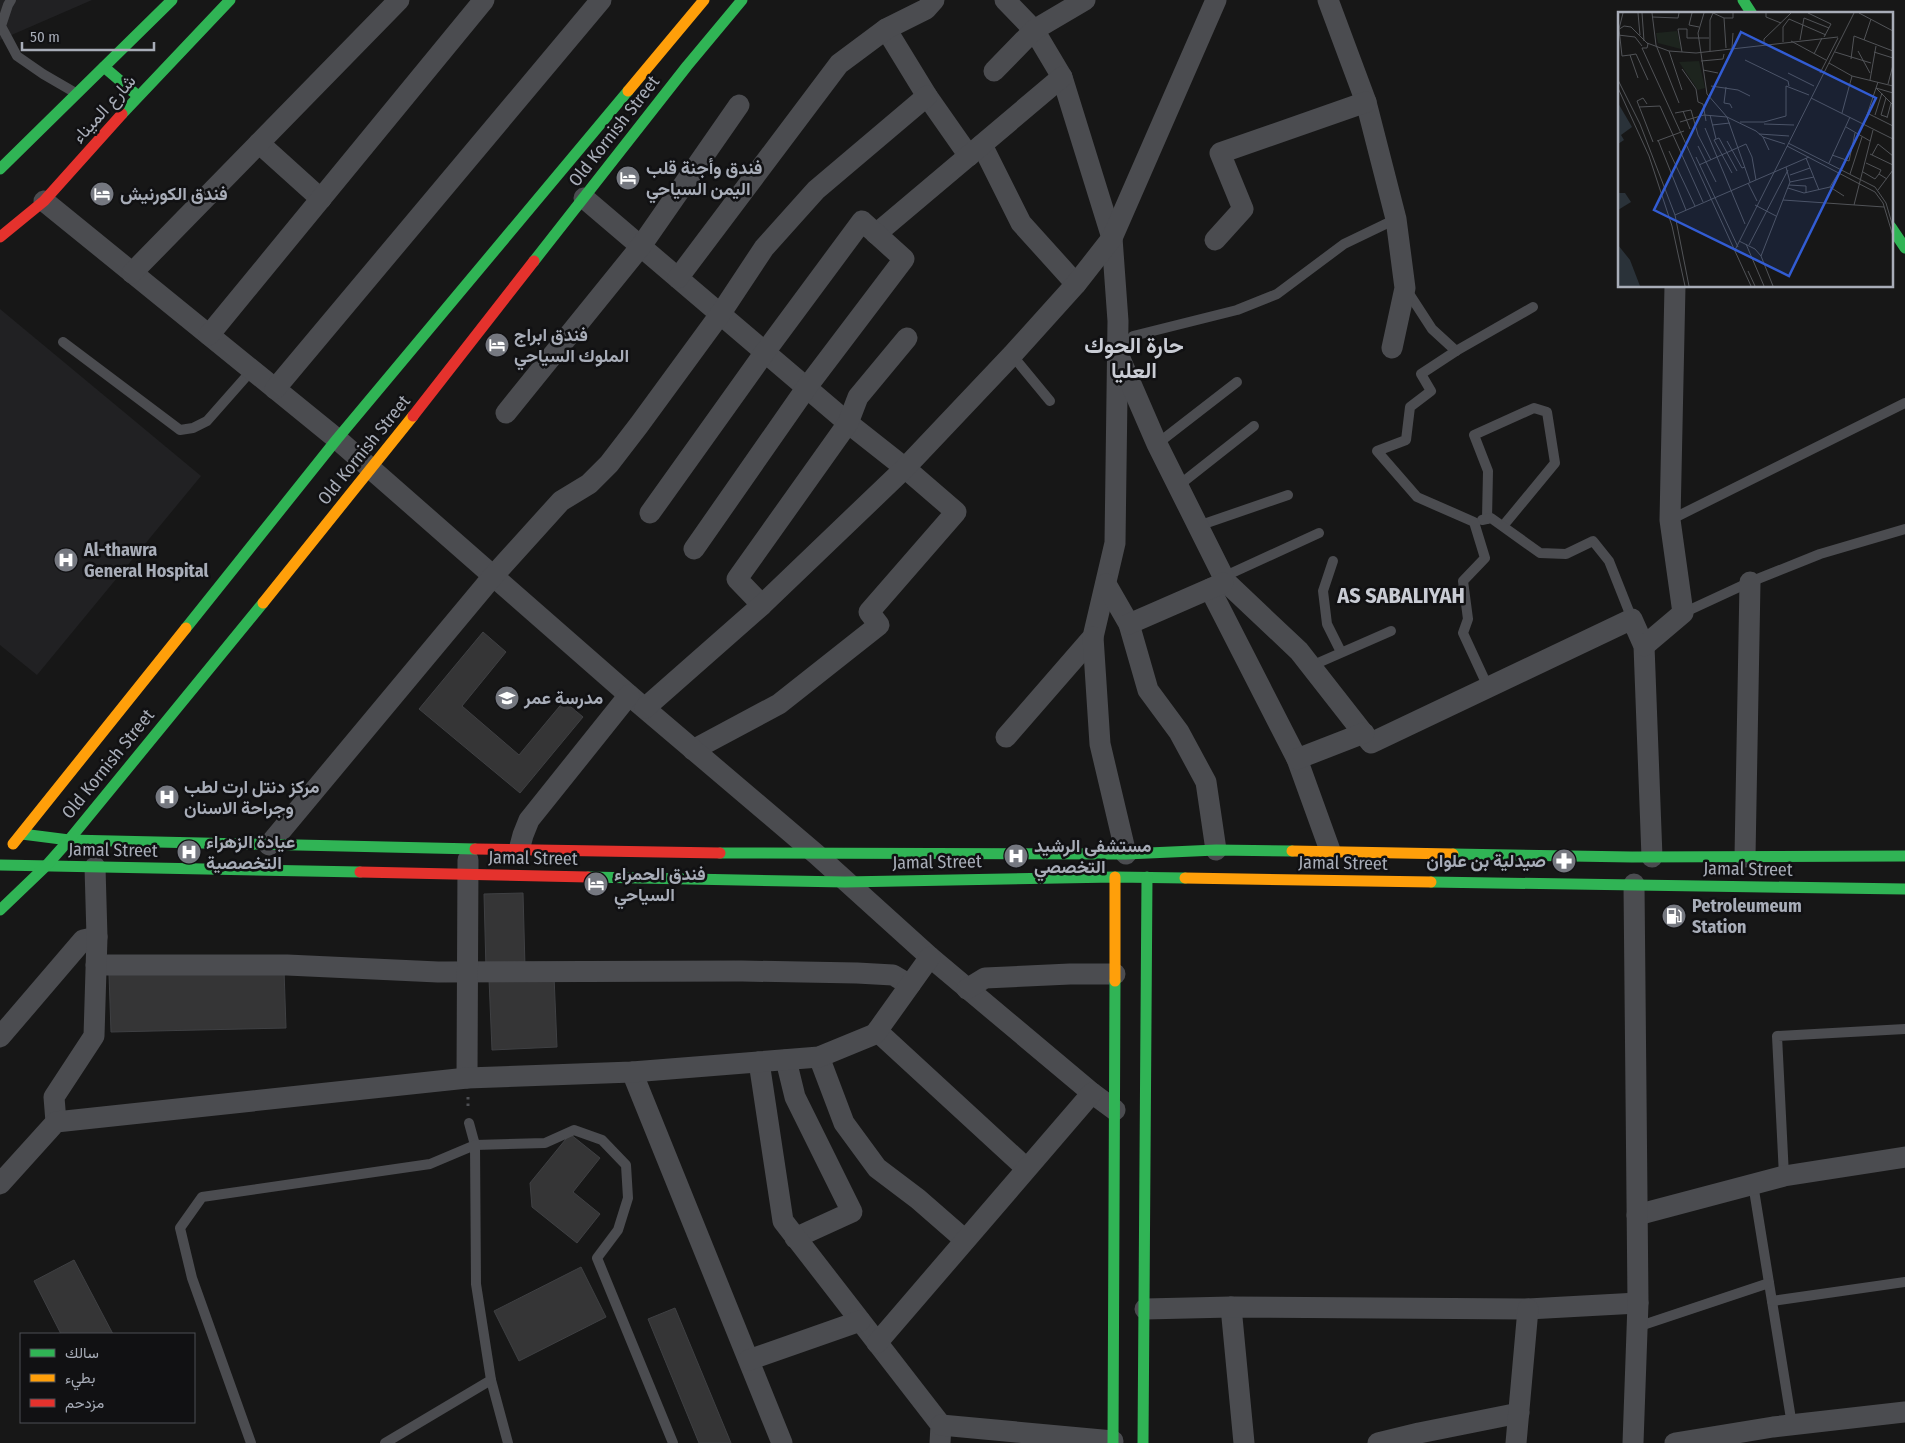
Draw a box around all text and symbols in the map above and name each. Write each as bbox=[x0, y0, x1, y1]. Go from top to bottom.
inset map bbox=[1618, 12, 1892, 288]
scale bar bbox=[22, 20, 155, 52]
text: 50 m bbox=[30, 28, 60, 46]
street label: شارع الميناء bbox=[67, 70, 141, 149]
street label: Old Kornish Street bbox=[564, 71, 664, 191]
place label: فندق وأجنة قلب اليمن السياحي bbox=[646, 157, 762, 204]
hotel icon: فندق وأجنة قلب اليمن السياحي bbox=[615, 165, 641, 191]
hotel icon: فندق الكورنيش bbox=[89, 181, 115, 207]
place label: فندق الكورنيش bbox=[120, 183, 228, 205]
place label: فندق ابراج الملوك السياحي bbox=[514, 324, 629, 371]
hotel icon: فندق ابراج الملوك السياحي bbox=[484, 332, 510, 358]
district label: حارة الحوك العليا bbox=[1084, 332, 1184, 384]
street label: Old Kornish Street bbox=[313, 391, 415, 509]
place label: Al-thawra General Hospital bbox=[83, 539, 208, 582]
hospital icon: Al-thawra General Hospital bbox=[53, 547, 79, 573]
district label: AS SABALIYAH bbox=[1336, 582, 1465, 609]
school or university icon: مدرسة عمر bbox=[494, 685, 520, 711]
place label: مدرسة عمر bbox=[523, 687, 604, 709]
street label: Old Kornish Street bbox=[57, 705, 159, 823]
place label: مركز دنتل ارت لطب وجراحة الاسنان bbox=[184, 776, 320, 819]
hospital icon: مركز دنتل ارت لطب وجراحة الاسنان bbox=[154, 784, 180, 810]
place label: عيادة الزهراء التخصصية bbox=[206, 831, 295, 874]
place label: مستشفى الرشيد التخصصي bbox=[1034, 835, 1152, 882]
street label: Jamal Street bbox=[68, 838, 158, 862]
hospital icon: عيادة الزهراء التخصصية bbox=[176, 839, 202, 865]
hospital icon: مستشفى الرشيد التخصصي bbox=[1003, 843, 1029, 869]
street label: Jamal Street bbox=[488, 846, 578, 870]
pharmacy icon: صيدلية بن علوان bbox=[1551, 848, 1577, 874]
street label: Jamal Street bbox=[892, 850, 982, 874]
place label: صيدلية بن علوان bbox=[1426, 850, 1546, 872]
street label: Jamal Street bbox=[1298, 851, 1388, 875]
street label: Jamal Street bbox=[1703, 857, 1793, 881]
place label: فندق الحمراء السياحي bbox=[614, 863, 706, 910]
hotel icon: فندق الحمراء السياحي bbox=[583, 871, 609, 897]
place label: Petroleumeum Station bbox=[1692, 895, 1802, 938]
fuel station icon: Petroleumeum Station bbox=[1661, 903, 1687, 929]
legend bbox=[20, 1333, 195, 1423]
text: سالك bbox=[65, 1344, 99, 1362]
text: بطيء bbox=[65, 1369, 95, 1391]
text: مزدحم bbox=[65, 1394, 104, 1413]

